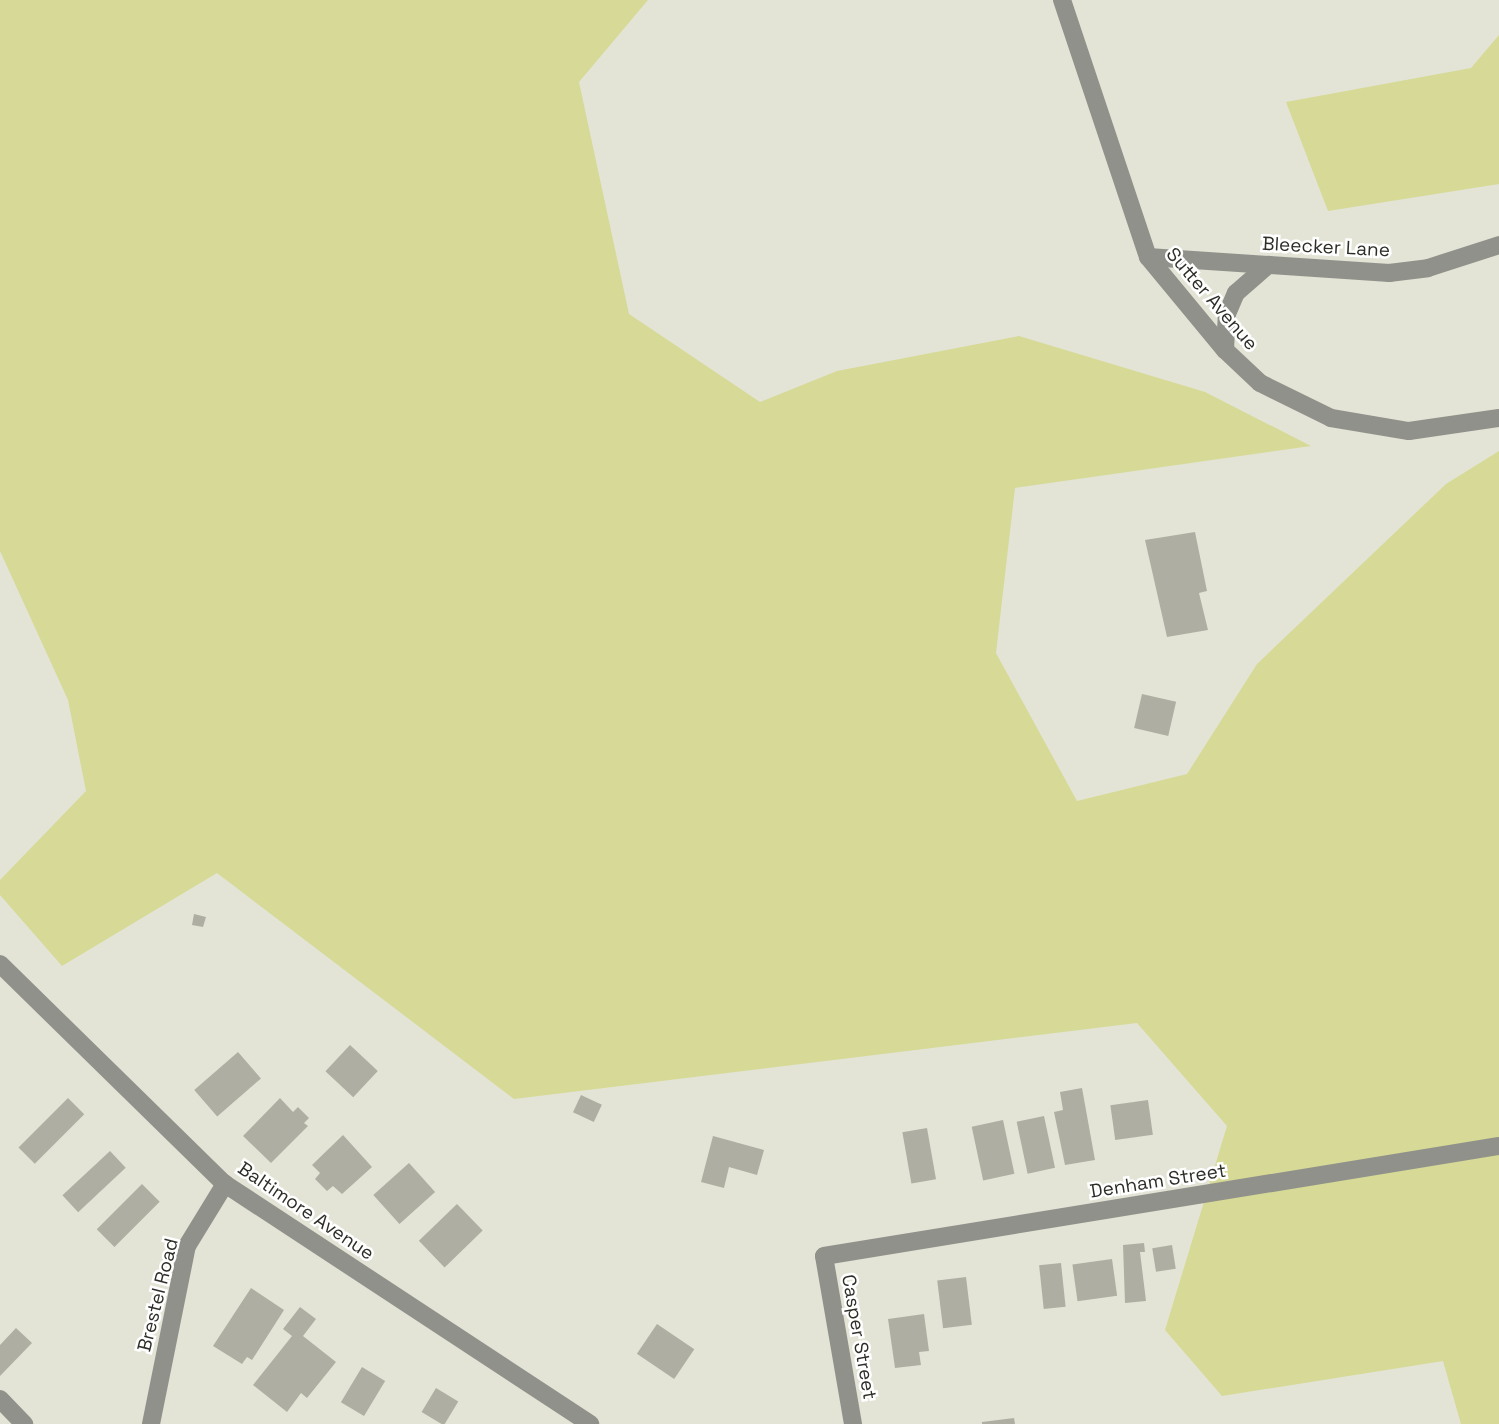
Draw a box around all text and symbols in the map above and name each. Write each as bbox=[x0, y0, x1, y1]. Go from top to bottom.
street label: Bleecker Lane bbox=[1261, 232, 1391, 262]
street label: Sutter Avenue bbox=[1161, 243, 1263, 355]
street label: Baltimore Avenue bbox=[233, 1157, 379, 1265]
street label: Denham Street bbox=[1088, 1159, 1228, 1203]
street label: Brestel Road bbox=[133, 1236, 183, 1354]
street label: Casper Street bbox=[837, 1273, 881, 1401]

